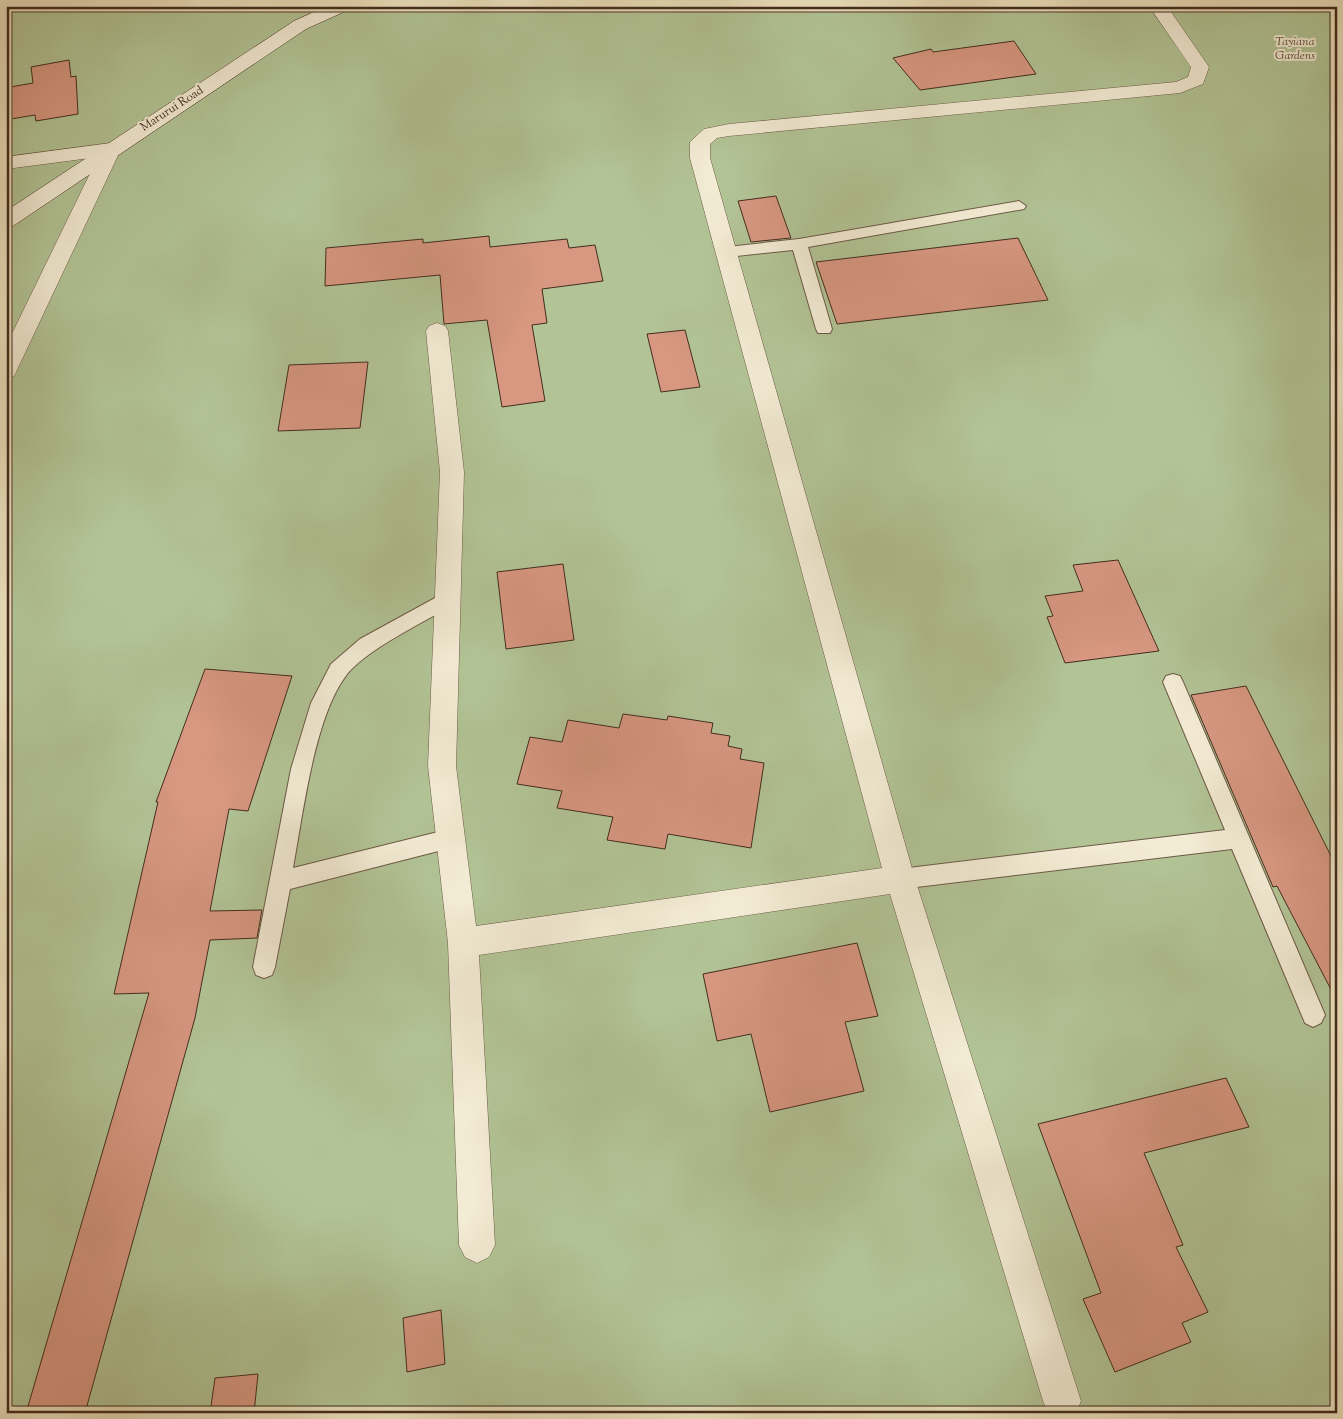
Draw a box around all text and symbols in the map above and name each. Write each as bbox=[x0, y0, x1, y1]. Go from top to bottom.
park label: Tayiana Gardens bbox=[1275, 33, 1315, 65]
street label: Marurui Road bbox=[137, 82, 207, 136]

